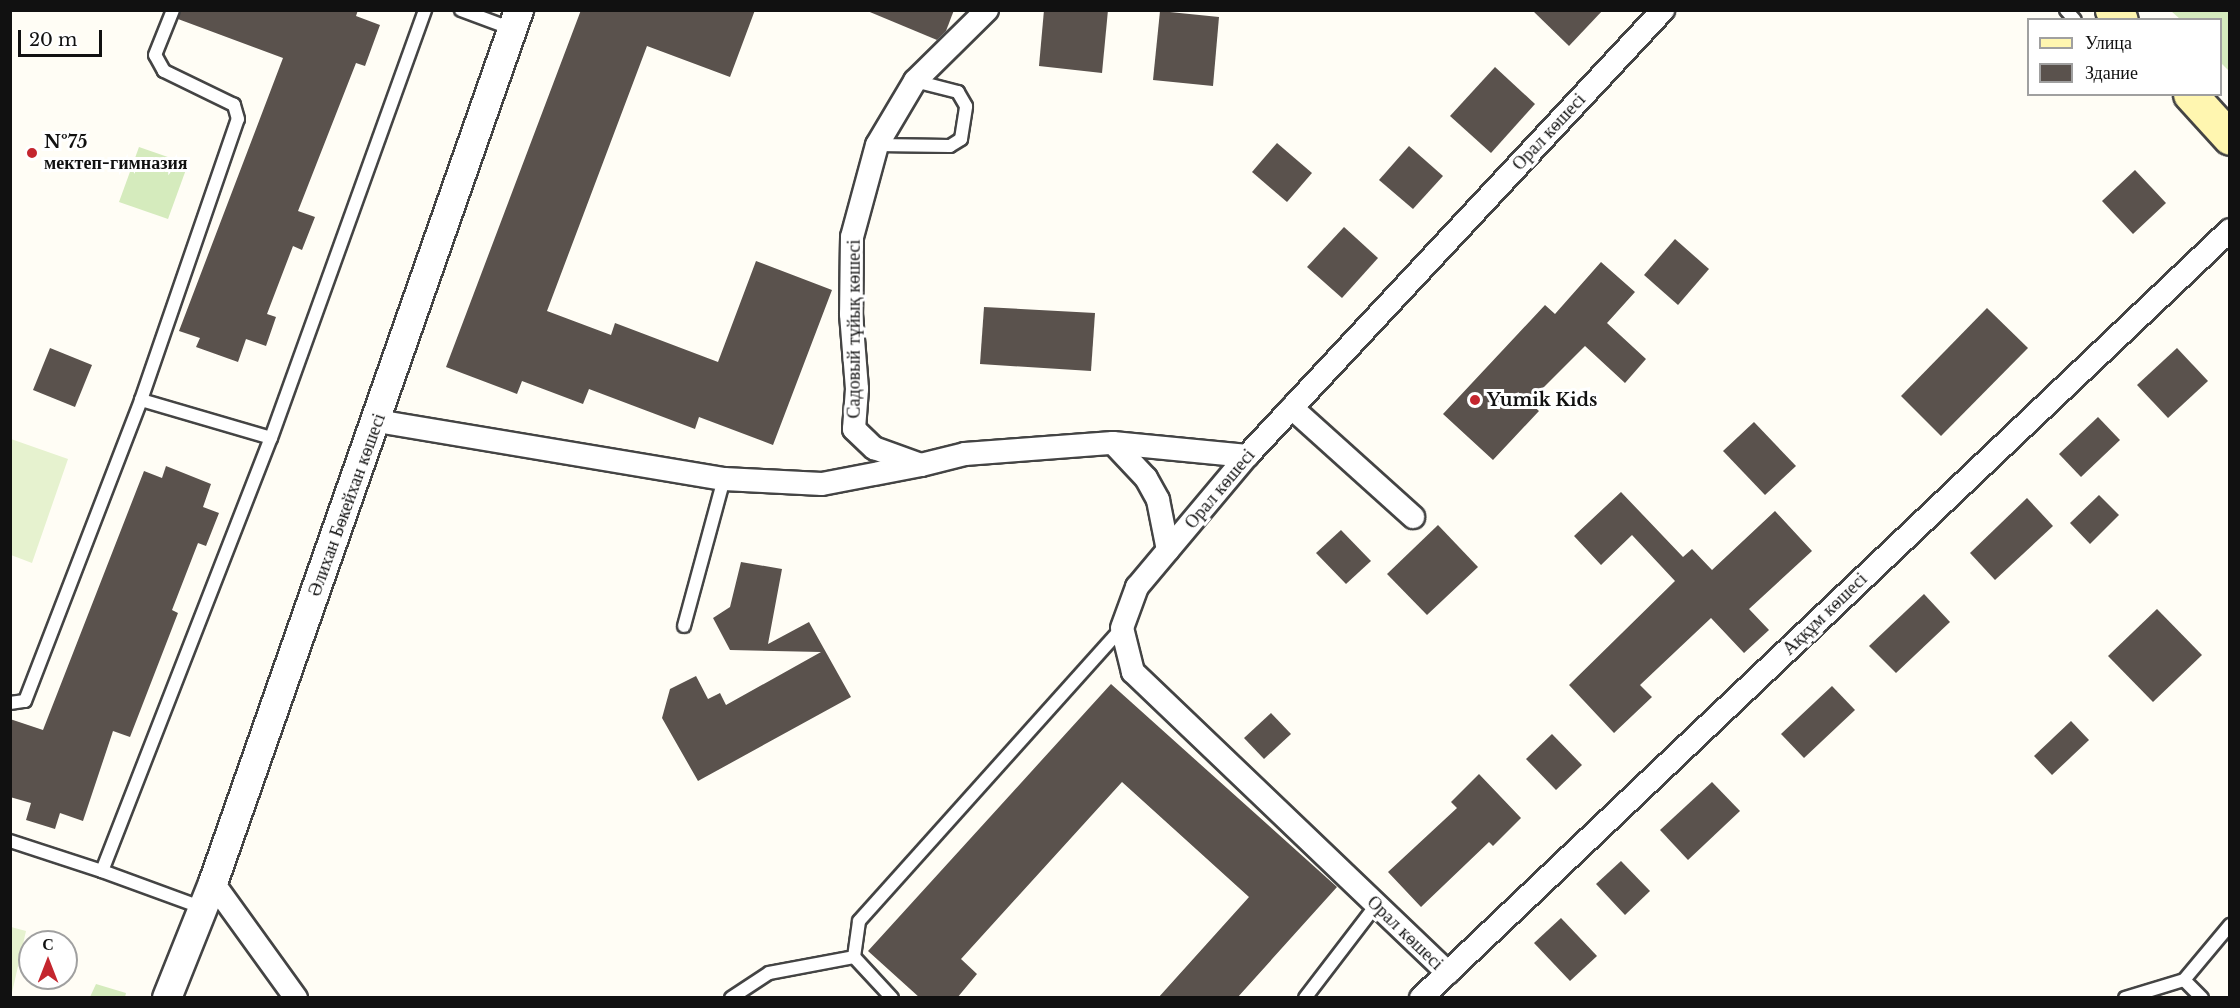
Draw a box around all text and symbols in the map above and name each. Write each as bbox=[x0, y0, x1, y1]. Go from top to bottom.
scale bar bbox=[21, 18, 105, 56]
legend bbox=[2027, 18, 2222, 96]
text: 20 m bbox=[29, 29, 77, 51]
text: Улица bbox=[2085, 32, 2132, 54]
text: Здание bbox=[2085, 62, 2138, 84]
street label: Орал көшесі bbox=[1508, 89, 1590, 175]
place label: №75 мектеп-гимназия bbox=[44, 132, 188, 174]
marker: №75 мектеп-гимназия bbox=[25, 146, 39, 160]
street label: Садовый тұйық көшесі bbox=[843, 239, 865, 419]
place label: Yumik Kids bbox=[1487, 389, 1598, 411]
marker: Yumik Kids bbox=[1468, 393, 1482, 407]
street label: Әлихан Бөкейхан көшесі bbox=[304, 411, 390, 599]
street label: Орал көшесі bbox=[1180, 445, 1260, 533]
street label: Аққұм көшесі bbox=[1778, 568, 1872, 660]
street label: Орал көшесі bbox=[1362, 891, 1448, 975]
north arrow bbox=[18, 930, 78, 990]
text: С bbox=[42, 934, 54, 954]

